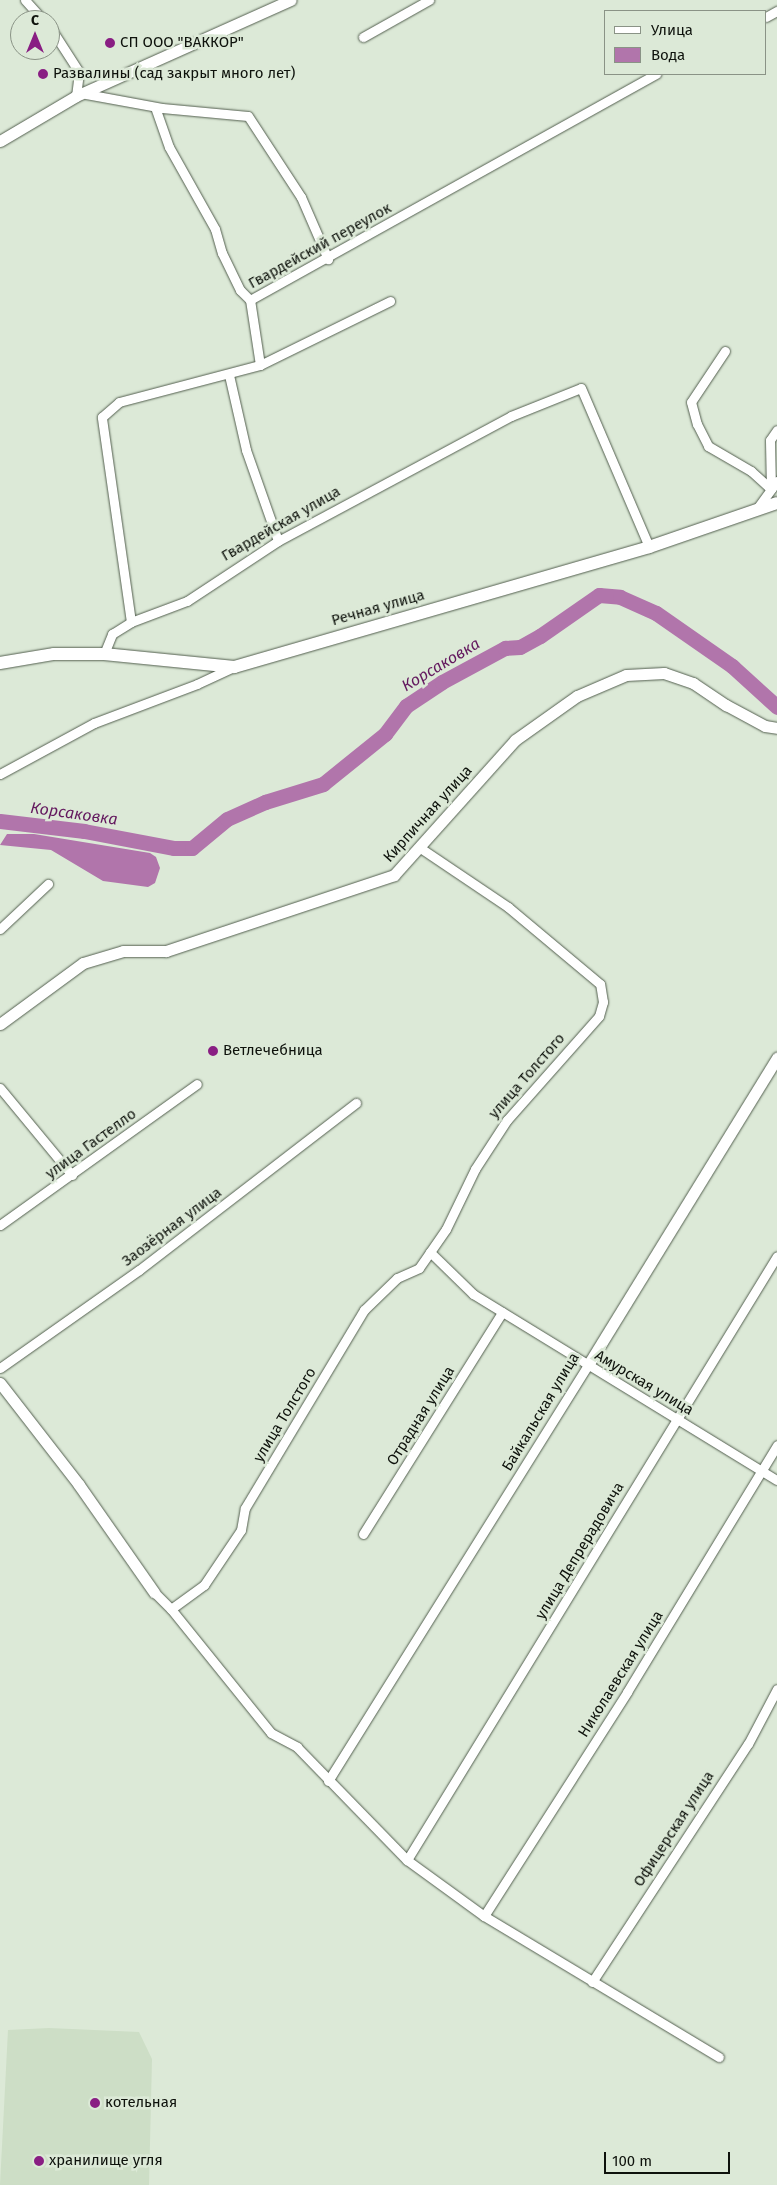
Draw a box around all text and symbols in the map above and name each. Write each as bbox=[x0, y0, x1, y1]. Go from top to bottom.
north arrow bbox=[10, 10, 60, 60]
legend bbox=[604, 10, 767, 75]
text: С bbox=[31, 12, 39, 29]
text: Улица bbox=[651, 21, 693, 39]
place label: СП ООО "ВАККОР" bbox=[120, 34, 244, 52]
marker: СП ООО "ВАККОР" bbox=[104, 37, 116, 49]
text: Вода bbox=[651, 46, 685, 64]
place label: Развалины (сад закрыт много лет) bbox=[53, 65, 295, 83]
marker: Развалины (сад закрыт много лет) bbox=[37, 68, 49, 80]
street label: Гвардейский переулок bbox=[245, 199, 395, 293]
street label: Гвардейская улица bbox=[218, 483, 344, 565]
street label: Речная улица bbox=[329, 586, 427, 630]
water label: Корсаковка bbox=[398, 634, 484, 696]
street label: Кирпичная улица bbox=[380, 762, 476, 866]
water label: Корсаковка bbox=[29, 798, 119, 830]
street label: улица Толстого bbox=[485, 1030, 569, 1122]
place label: Ветлечебница bbox=[223, 1042, 323, 1060]
marker: Ветлечебница bbox=[207, 1045, 219, 1057]
street label: улица Гастелло bbox=[42, 1105, 140, 1183]
street label: Заозёрная улица bbox=[119, 1184, 225, 1270]
street label: Амурская улица bbox=[591, 1346, 697, 1420]
street label: Байкальская улица bbox=[499, 1350, 583, 1474]
street label: Отрадная улица bbox=[383, 1363, 459, 1469]
street label: улица Толстого bbox=[250, 1364, 320, 1466]
street label: улица Депрерадовича bbox=[532, 1479, 628, 1623]
street label: Николаевская улица bbox=[575, 1607, 667, 1741]
street label: Офицерская улица bbox=[630, 1768, 718, 1890]
place label: котельная bbox=[105, 2094, 177, 2112]
marker: котельная bbox=[89, 2097, 101, 2109]
scale bar bbox=[607, 2142, 733, 2174]
place label: хранилище угля bbox=[49, 2152, 163, 2170]
text: 100 m bbox=[612, 2152, 652, 2170]
marker: хранилище угля bbox=[33, 2155, 45, 2167]

